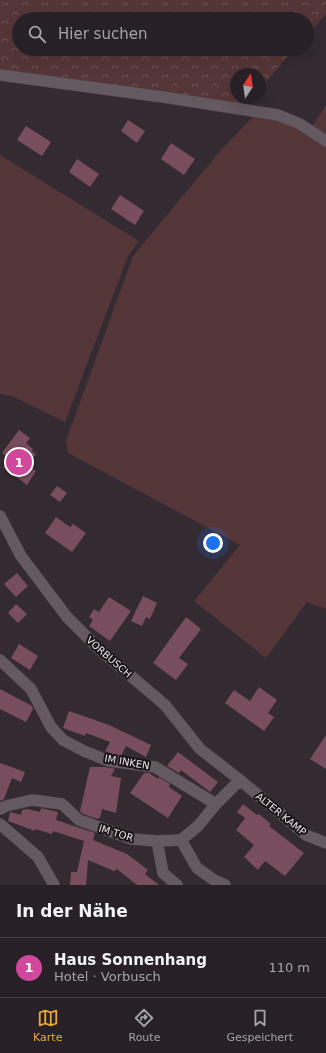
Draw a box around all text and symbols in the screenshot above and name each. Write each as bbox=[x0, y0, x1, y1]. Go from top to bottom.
search box bbox=[12, 12, 314, 56]
icon: search bbox=[26, 23, 48, 45]
text: Hier suchen bbox=[58, 25, 147, 43]
north arrow bbox=[230, 68, 266, 104]
pin: 1 bbox=[6, 447, 32, 477]
your location bbox=[203, 533, 223, 553]
street label: VORBUSCH bbox=[84, 634, 134, 680]
street label: IM INKEN bbox=[104, 753, 150, 771]
street label: ALTER KAMP bbox=[254, 790, 308, 838]
street label: IM TOR bbox=[97, 823, 135, 843]
text: In der Nähe bbox=[16, 901, 128, 921]
text: Haus Sonnenhang bbox=[54, 951, 207, 969]
text: 1 bbox=[24, 960, 34, 975]
text: 110 m bbox=[268, 960, 310, 975]
text: Hotel · Vorbusch bbox=[54, 969, 161, 984]
tab: Karte bbox=[33, 1007, 62, 1044]
tab: Route bbox=[128, 1007, 160, 1044]
tab: Gespeichert bbox=[227, 1007, 293, 1044]

